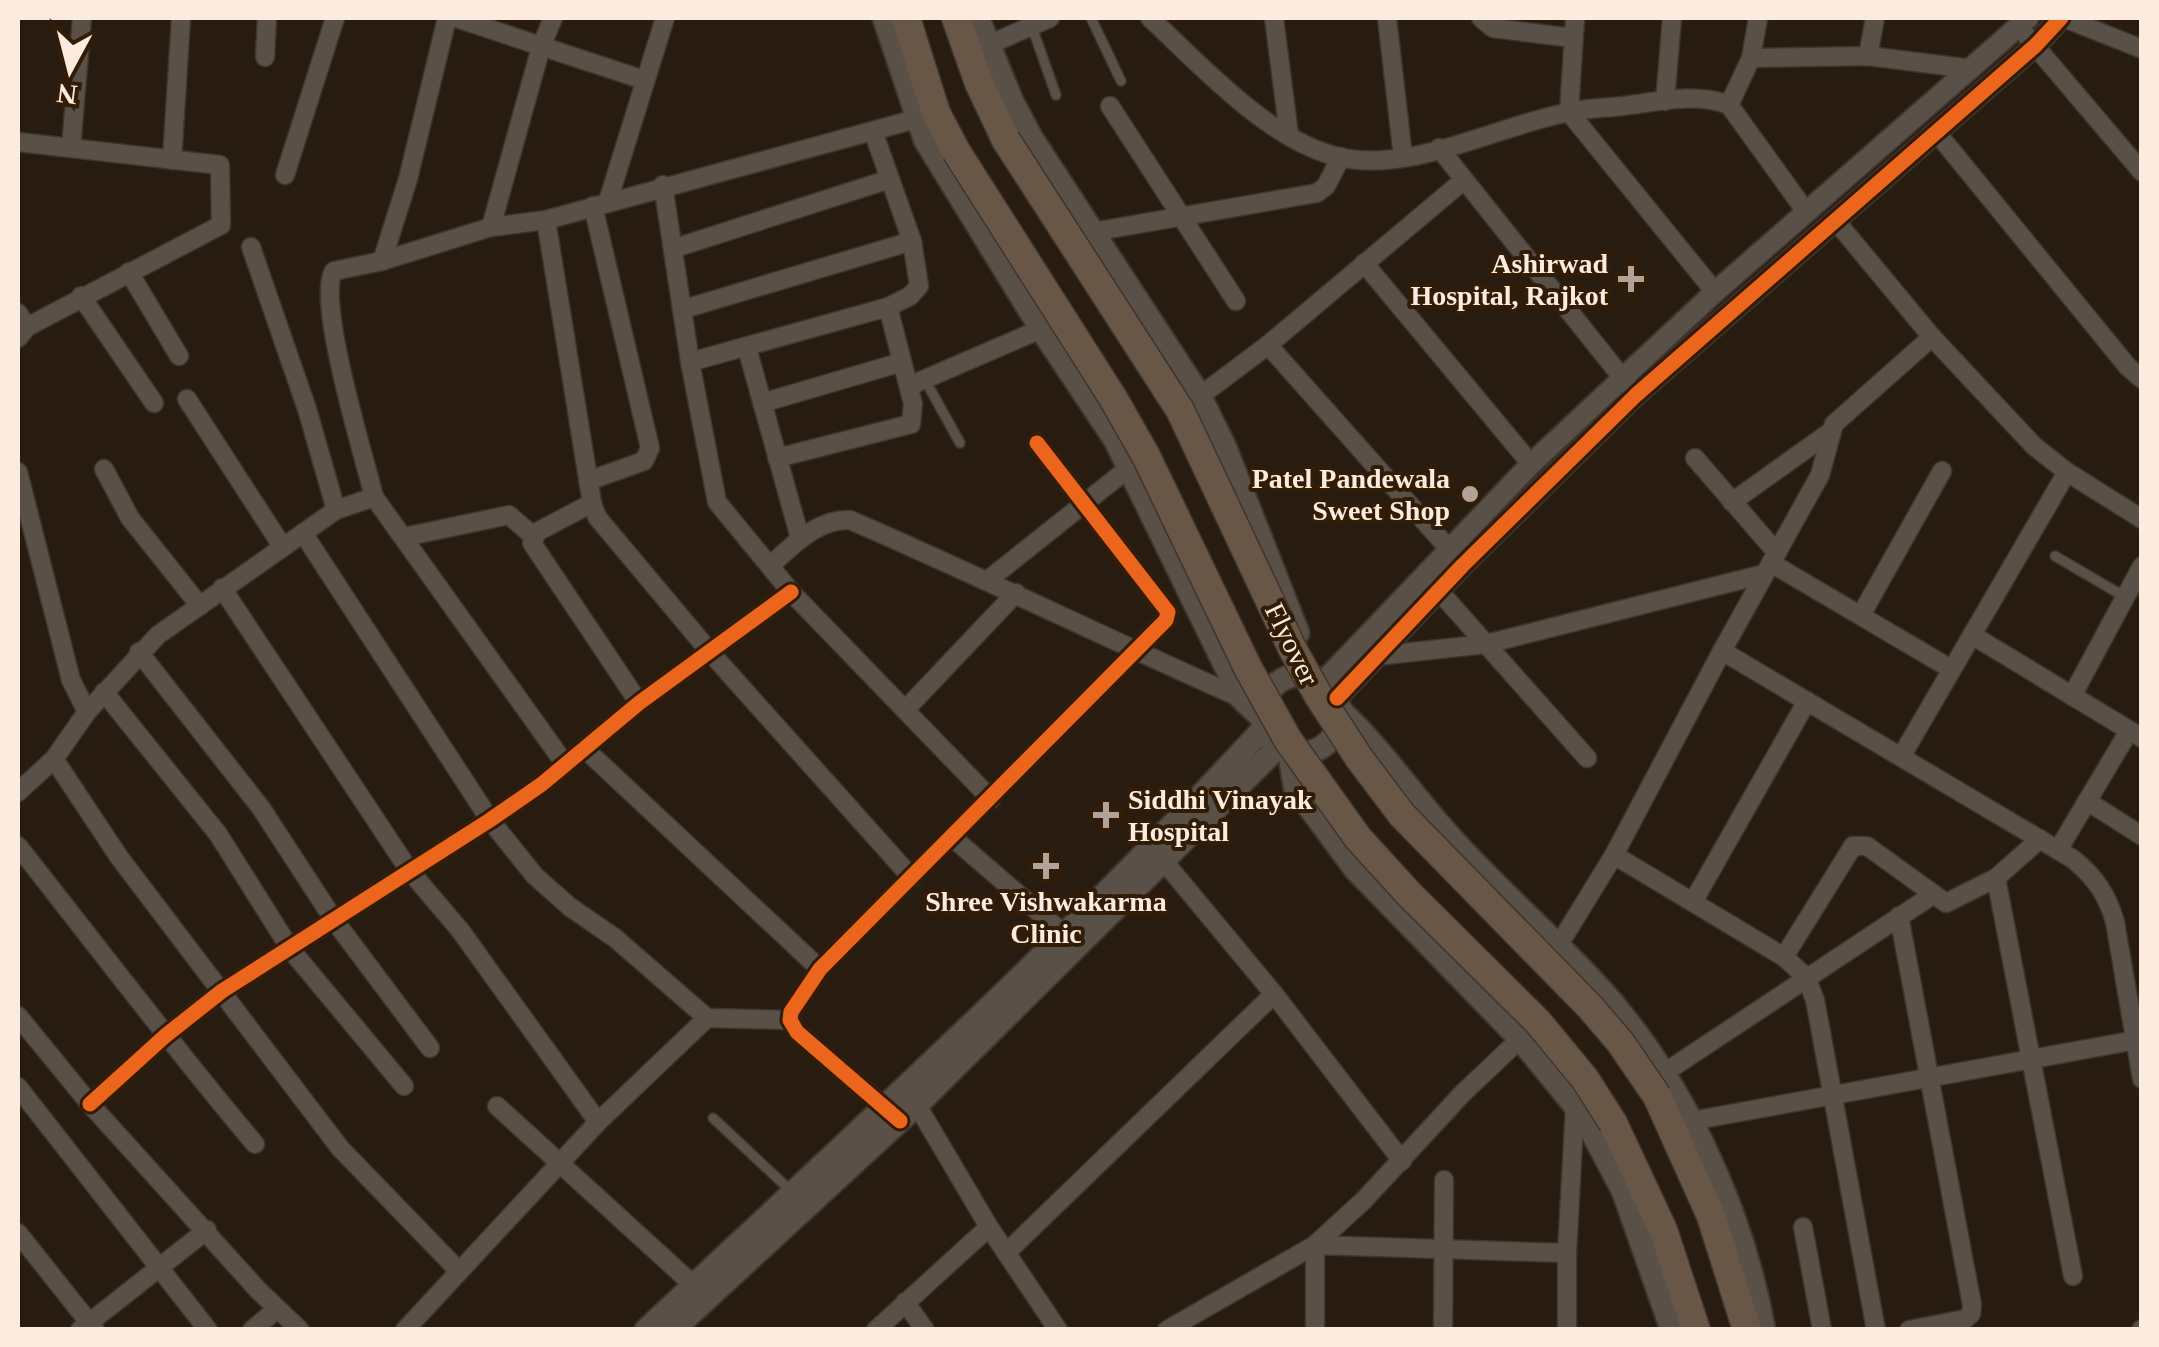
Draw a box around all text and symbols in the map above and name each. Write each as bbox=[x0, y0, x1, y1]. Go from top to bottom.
north arrow bbox=[20, 20, 120, 120]
text: N bbox=[55, 78, 79, 111]
place label: Ashirwad Hospital, Rajkot bbox=[1410, 248, 1609, 311]
marker: Ashirwad Hospital, Rajkot bbox=[1618, 266, 1644, 292]
place label: Patel Pandewala Sweet Shop bbox=[1252, 463, 1450, 526]
marker: Patel Pandewala Sweet Shop bbox=[1459, 483, 1481, 505]
street label: Flyover bbox=[1259, 598, 1325, 691]
place label: Siddhi Vinayak Hospital bbox=[1128, 784, 1313, 847]
marker: Siddhi Vinayak Hospital bbox=[1093, 802, 1119, 828]
marker: Shree Vishwakarma Clinic bbox=[1033, 853, 1059, 879]
place label: Shree Vishwakarma Clinic bbox=[925, 886, 1167, 949]

